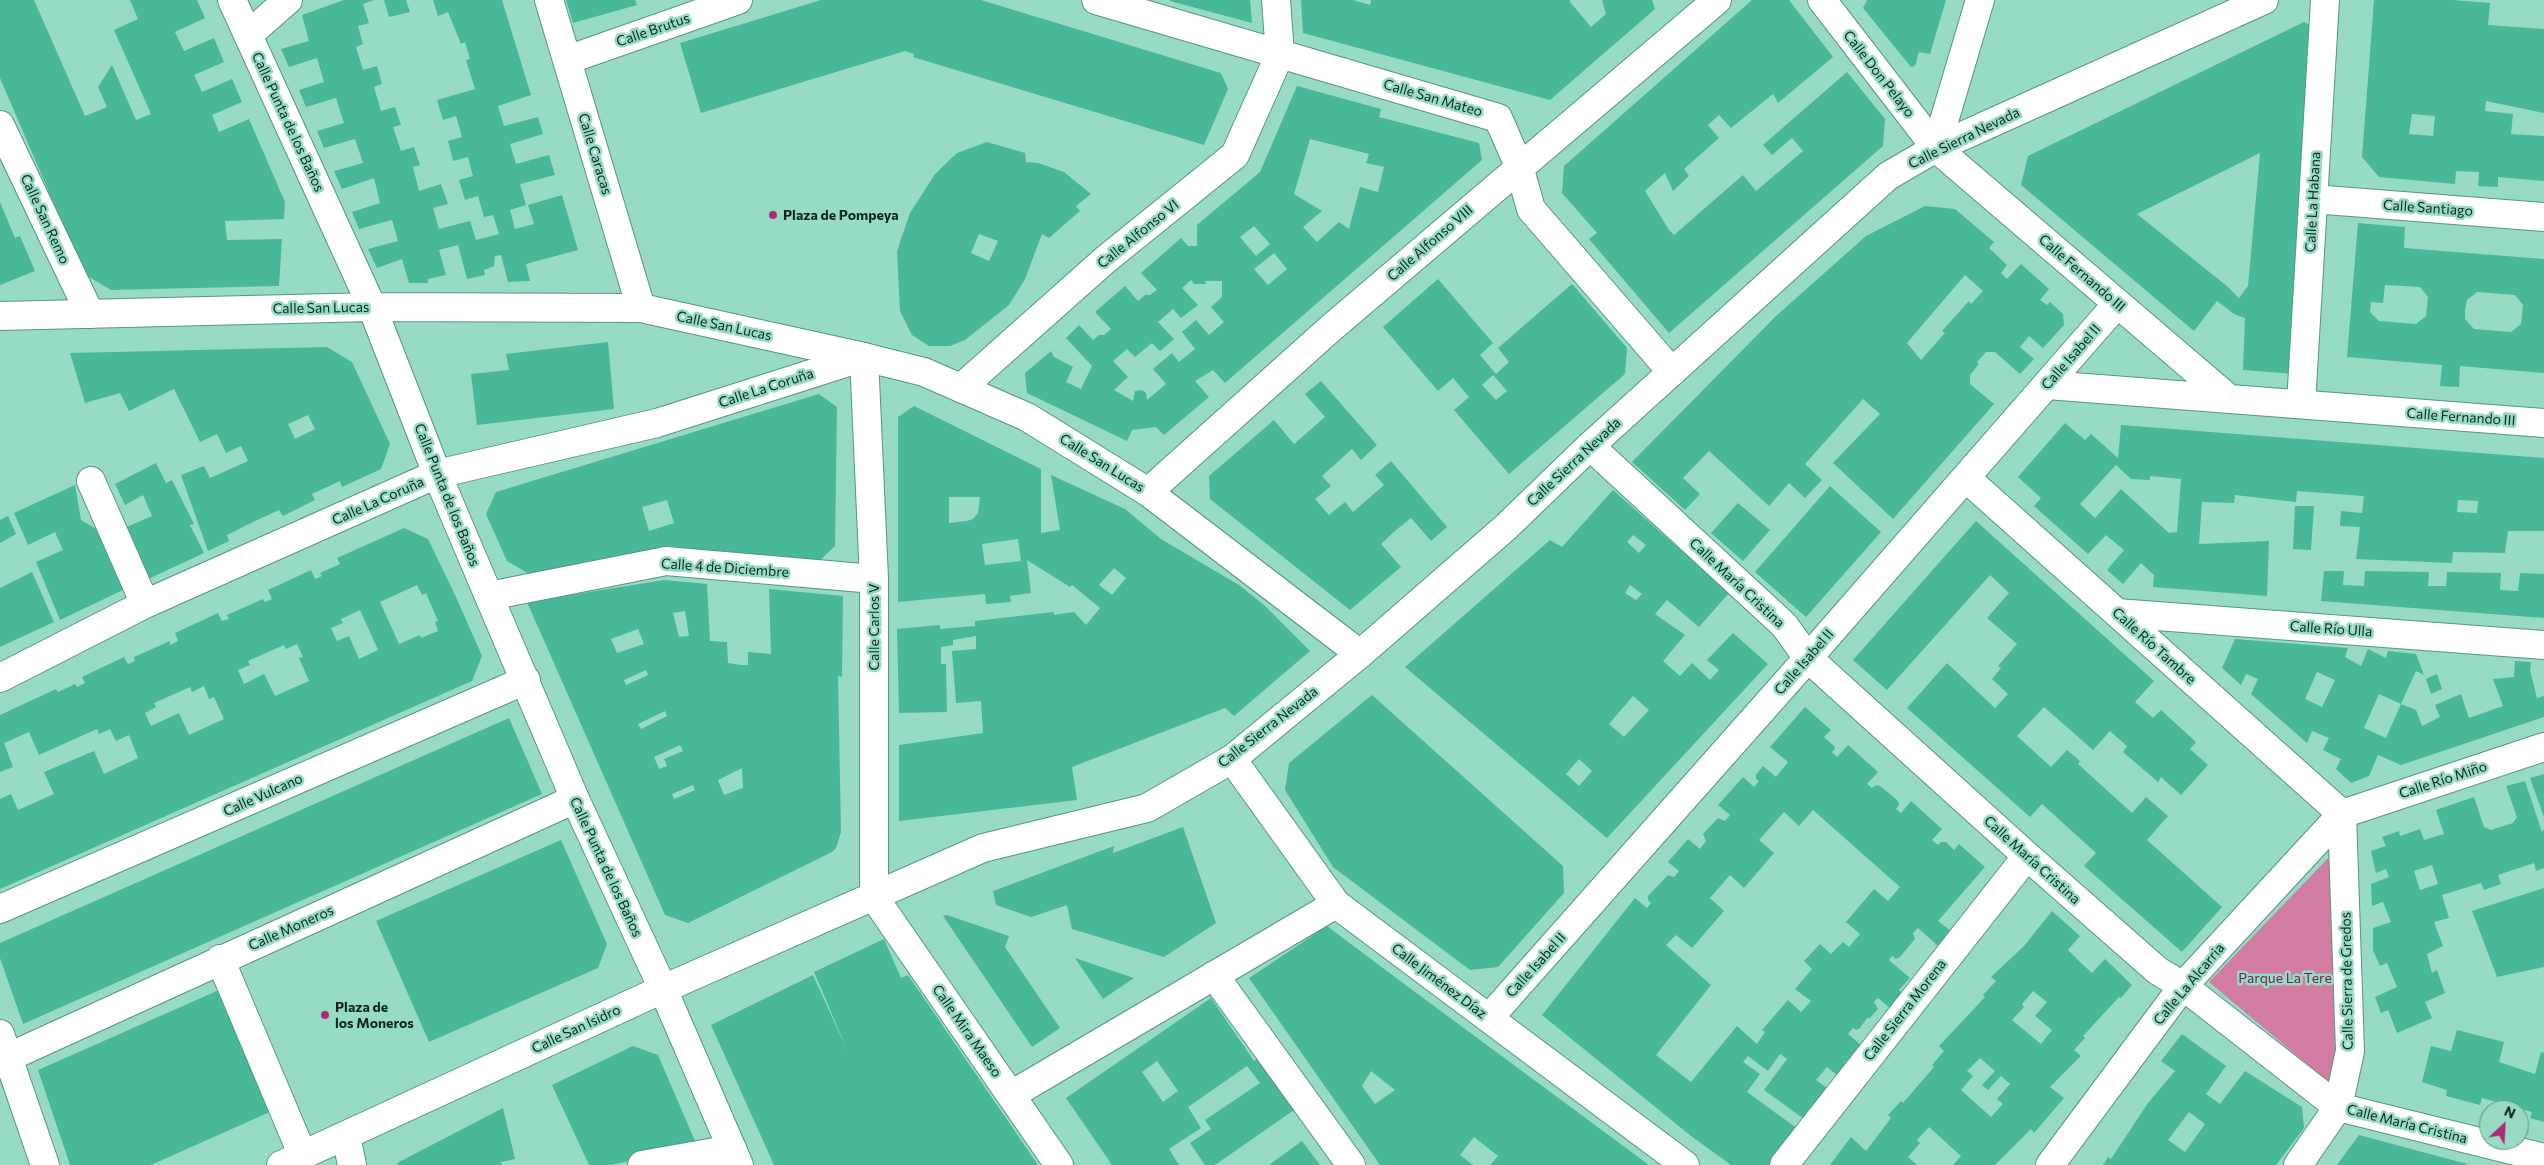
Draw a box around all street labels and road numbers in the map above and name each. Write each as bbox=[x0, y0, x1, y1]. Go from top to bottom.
street label: Calle Brutus bbox=[614, 10, 692, 50]
street label: Calle Don Pelayo bbox=[1840, 27, 1918, 121]
street label: Calle Punta de los Baños bbox=[248, 49, 328, 195]
street label: Calle San Mateo bbox=[1382, 76, 1484, 120]
street label: Calle Sierra Nevada bbox=[1906, 104, 2022, 172]
street label: Calle Caracas bbox=[575, 111, 615, 197]
street label: Calle La Habana bbox=[2302, 151, 2324, 253]
street label: Calle San Remo bbox=[17, 171, 73, 267]
street label: Calle Alfonso VI bbox=[1094, 196, 1182, 272]
street label: Calle Santiago bbox=[2382, 196, 2474, 220]
street label: Calle Alfonso VIII bbox=[1384, 201, 1476, 285]
street label: Calle Fernando III bbox=[2035, 231, 2129, 315]
street label: Calle San Lucas bbox=[272, 299, 370, 317]
street label: Calle San Lucas bbox=[675, 308, 773, 344]
street label: Calle Isabel II bbox=[2038, 321, 2104, 393]
street label: Calle La Coruña bbox=[716, 365, 816, 411]
street label: Calle Fernando III bbox=[2406, 405, 2516, 429]
street label: Calle Sierra Nevada bbox=[1524, 414, 1624, 510]
street label: Calle Punta de los Baños bbox=[411, 421, 483, 569]
street label: Calle San Lucas bbox=[1057, 430, 1147, 496]
street label: Calle La Coruña bbox=[329, 473, 427, 529]
street label: Calle María Cristina bbox=[1686, 535, 1788, 631]
street label: Calle 4 de Diciembre bbox=[660, 555, 790, 581]
street label: Calle Carlos V bbox=[866, 583, 882, 671]
street label: Calle Río Tambre bbox=[2109, 604, 2199, 688]
street label: Calle Río Ulla bbox=[2289, 618, 2373, 640]
street label: Calle Isabel II bbox=[1771, 626, 1837, 698]
street label: Calle Sierra Nevada bbox=[1215, 683, 1321, 771]
street label: Calle Río Miño bbox=[2397, 758, 2489, 802]
street label: Calle Vulcano bbox=[221, 770, 305, 820]
street label: Calle Punta de los Baños bbox=[566, 794, 646, 940]
street label: Calle María Cristina bbox=[1980, 812, 2084, 908]
street label: Calle Moneros bbox=[246, 902, 336, 954]
street label: Calle Sierra de Gredos bbox=[2337, 912, 2357, 1050]
street label: Calle Isabel II bbox=[1503, 929, 1569, 1001]
street label: Calle Jiménez Díaz bbox=[1388, 940, 1490, 1022]
street label: Calle La Alcarria bbox=[2150, 940, 2228, 1028]
street label: Calle Sierra Morena bbox=[1860, 956, 1950, 1064]
street label: Calle Mira Maeso bbox=[929, 981, 1005, 1081]
street label: Calle San Isidro bbox=[529, 1001, 623, 1057]
street label: Calle María Cristina bbox=[2345, 1101, 2469, 1147]

